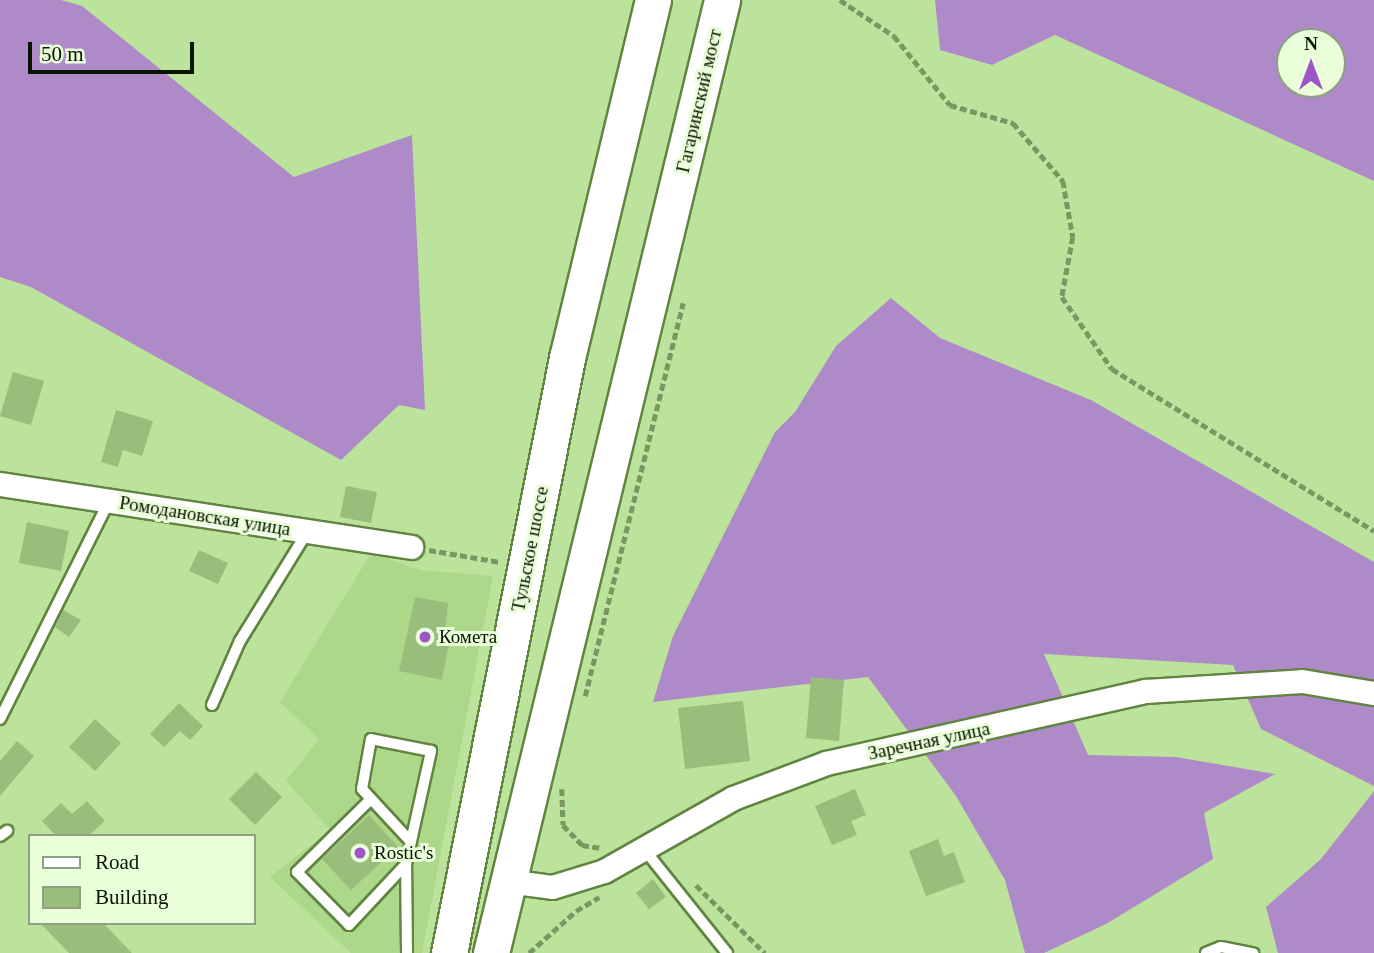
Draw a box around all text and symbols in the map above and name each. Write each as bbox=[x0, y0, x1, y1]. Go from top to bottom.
street label: Гагаринский мост bbox=[671, 27, 727, 175]
scale bar bbox=[32, 28, 198, 72]
north arrow bbox=[1276, 28, 1346, 98]
text: N bbox=[1304, 33, 1318, 54]
text: 50 m bbox=[41, 42, 84, 66]
street label: Тульское шоссе bbox=[507, 484, 553, 614]
street label: Ромодановская улица bbox=[118, 491, 292, 541]
place label: Комета bbox=[439, 626, 497, 648]
marker: Комета bbox=[417, 629, 433, 645]
street label: Заречная улица bbox=[866, 717, 992, 765]
legend bbox=[28, 834, 256, 925]
place label: Rostic's bbox=[374, 842, 433, 864]
marker: Rostic's bbox=[352, 845, 368, 861]
text: Road bbox=[95, 850, 139, 874]
text: Building bbox=[95, 885, 169, 909]

